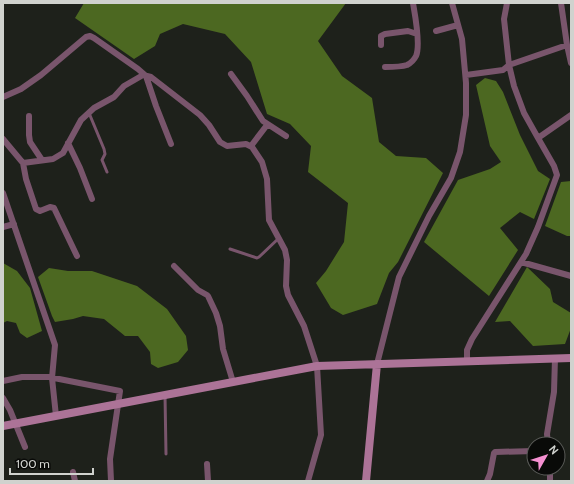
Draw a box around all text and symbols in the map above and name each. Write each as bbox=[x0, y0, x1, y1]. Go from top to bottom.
north arrow bbox=[526, 436, 566, 476]
text: N bbox=[546, 442, 562, 457]
scale bar bbox=[10, 450, 93, 476]
text: 100 m bbox=[16, 456, 50, 471]

